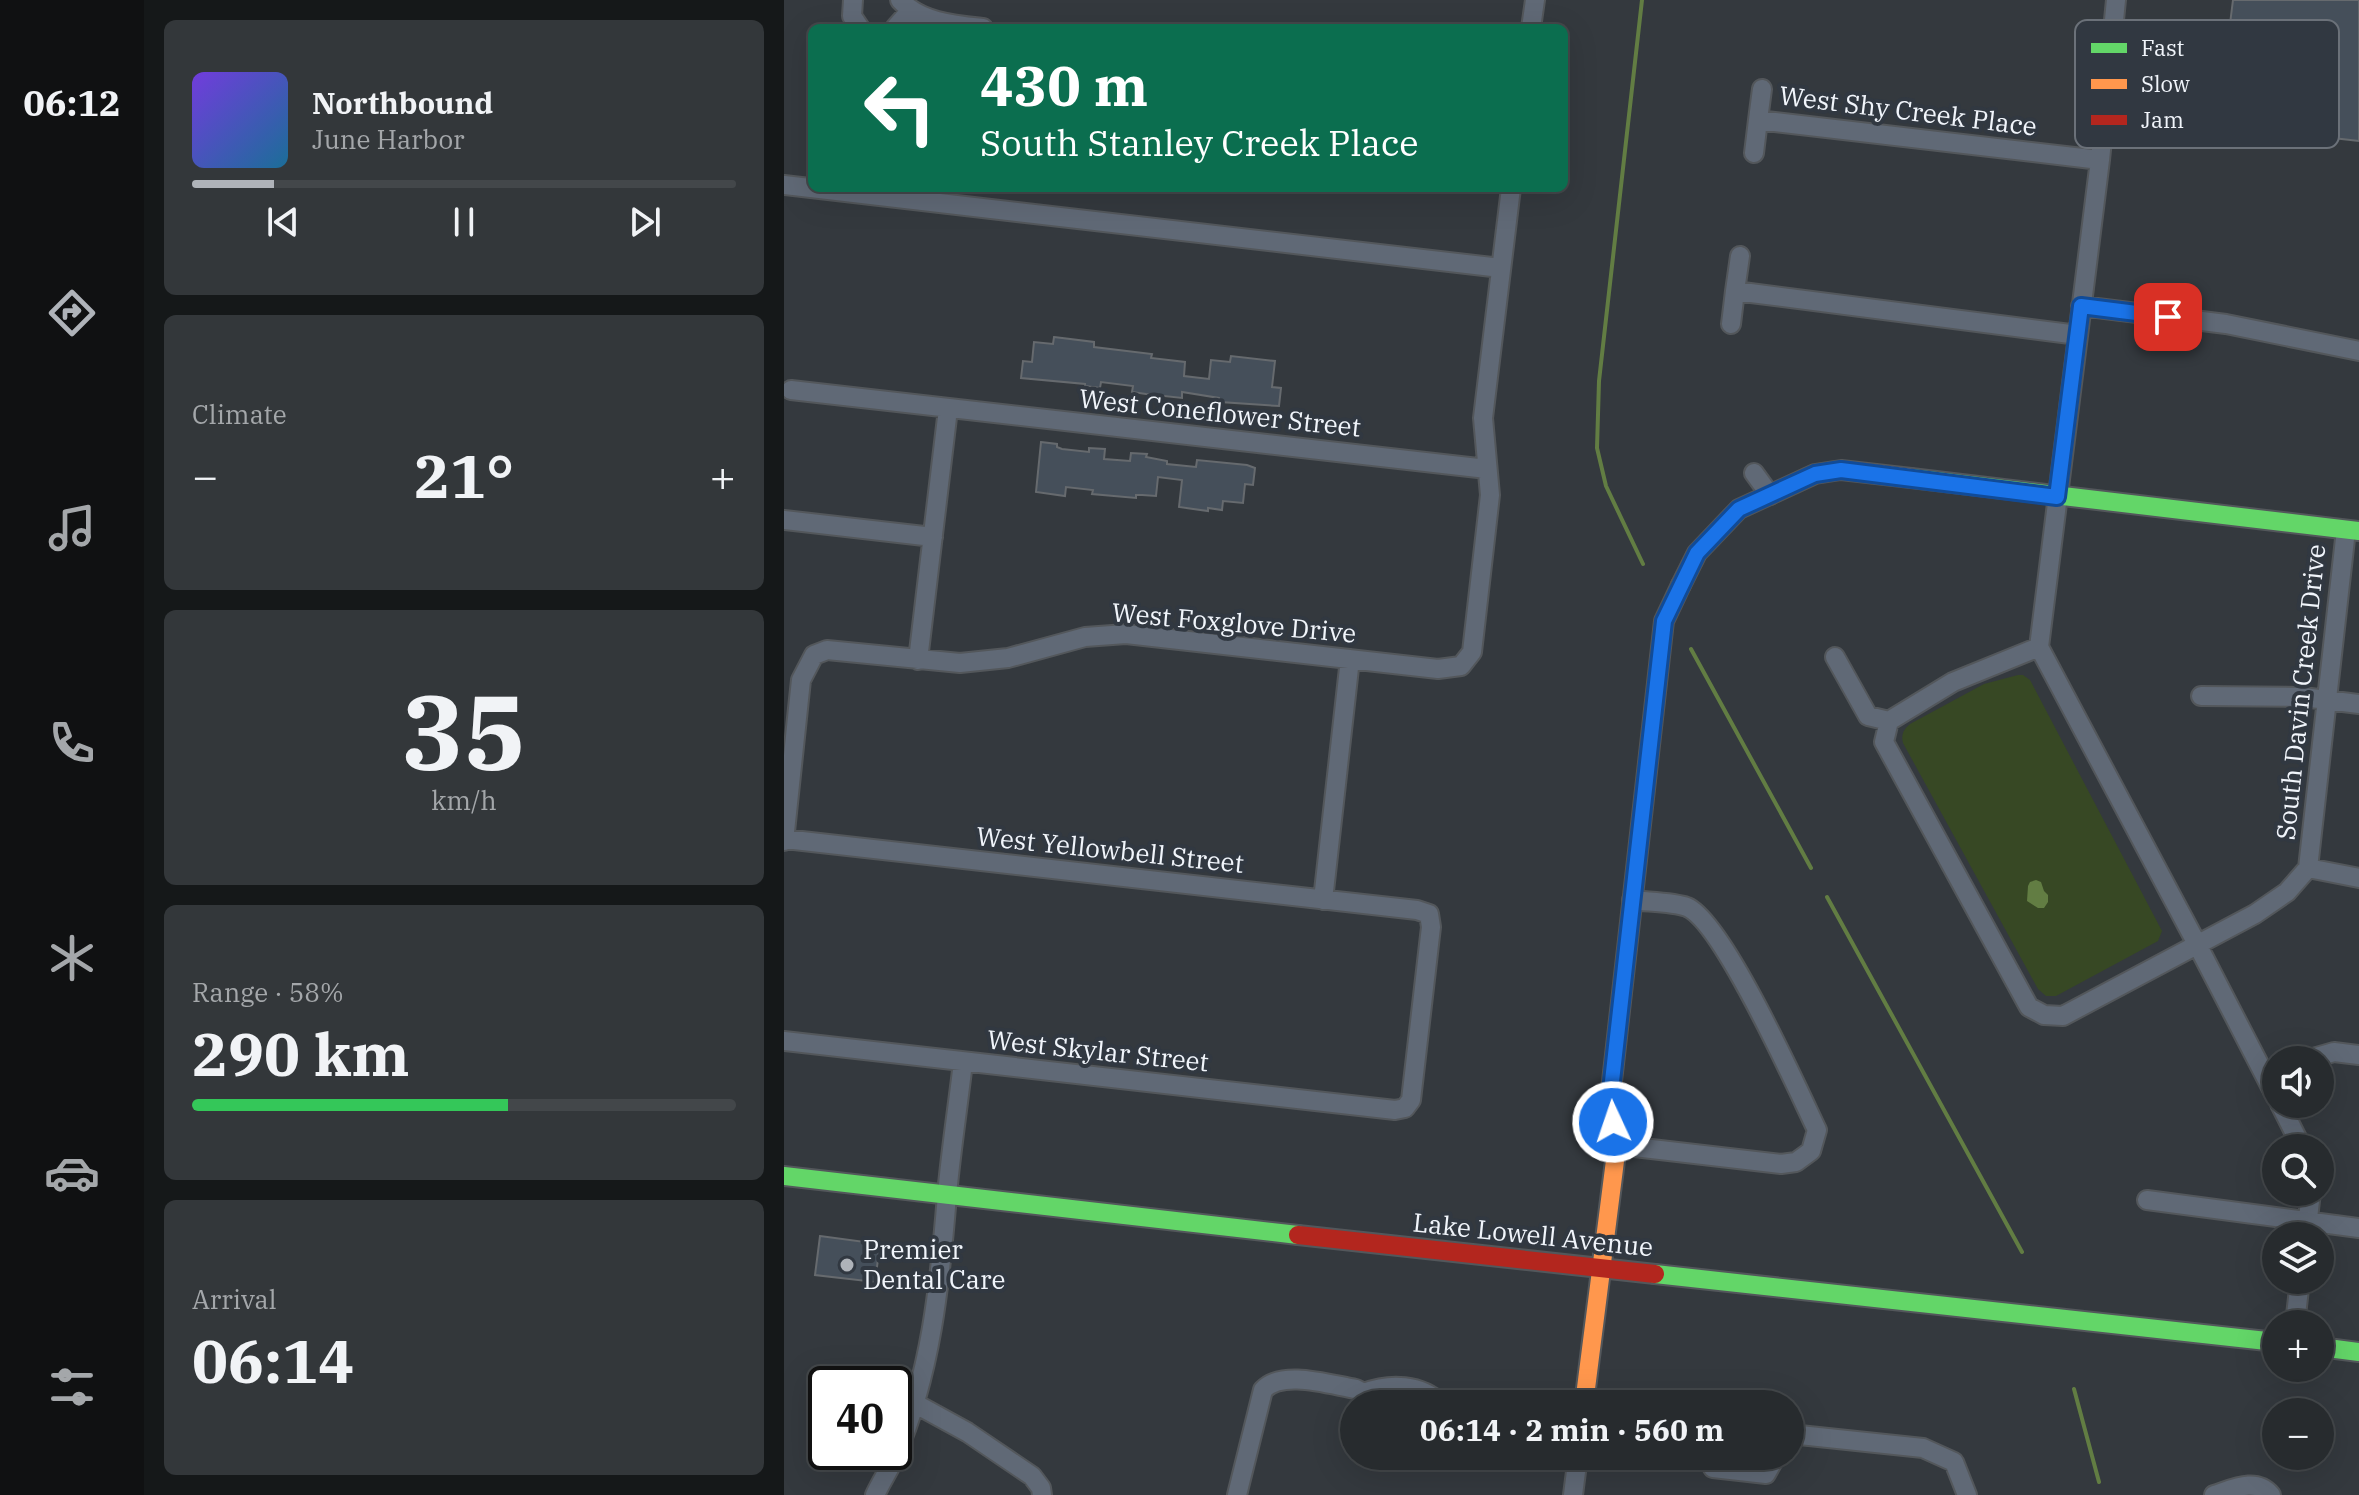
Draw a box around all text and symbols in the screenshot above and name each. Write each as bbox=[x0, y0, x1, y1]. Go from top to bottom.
legend bbox=[2075, 20, 2339, 148]
text: Fast bbox=[2141, 33, 2184, 62]
text: 430 m bbox=[980, 49, 1148, 121]
icon: left bbox=[848, 56, 952, 160]
text: Slow bbox=[2141, 69, 2190, 98]
street label: West Shy Creek Place bbox=[1777, 77, 2039, 143]
text: 06:12 bbox=[23, 79, 121, 126]
text: Northbound bbox=[312, 83, 493, 122]
text: Jam bbox=[2141, 105, 2184, 134]
text: South Stanley Creek Place bbox=[980, 119, 1419, 166]
text: June Harbor bbox=[312, 122, 465, 156]
icon: previous bbox=[261, 200, 305, 244]
icon: pause bbox=[442, 200, 486, 244]
icon: next bbox=[623, 200, 667, 244]
pin bbox=[2134, 283, 2202, 351]
icon: directions bbox=[44, 285, 100, 341]
icon: arrive bbox=[2146, 295, 2190, 339]
street label: West Coneflower Street bbox=[1078, 380, 1363, 444]
text: Climate bbox=[192, 397, 287, 431]
text: 21° bbox=[414, 436, 514, 515]
text: − bbox=[192, 447, 218, 504]
text: + bbox=[710, 447, 736, 504]
icon: music bbox=[44, 500, 100, 556]
street label: South Davin Creek Drive bbox=[2268, 542, 2332, 841]
street label: West Foxglove Drive bbox=[1110, 594, 1358, 650]
text: 35 bbox=[402, 663, 526, 799]
icon: phone bbox=[44, 715, 100, 771]
text: km/h bbox=[431, 783, 497, 817]
street label: West Yellowbell Street bbox=[975, 818, 1246, 880]
icon: climate bbox=[44, 930, 100, 986]
text: Range · 58% bbox=[192, 975, 344, 1009]
text: 290 km bbox=[192, 1014, 410, 1093]
street label: West Skylar Street bbox=[986, 1021, 1211, 1079]
map controls bbox=[2262, 1046, 2334, 1470]
button: sound bbox=[2262, 1046, 2334, 1118]
position arrow bbox=[1571, 1080, 1655, 1164]
button: search bbox=[2262, 1134, 2334, 1206]
icon: car bbox=[44, 1145, 100, 1201]
street label: Lake Lowell Avenue bbox=[1411, 1204, 1655, 1264]
button: layers bbox=[2262, 1222, 2334, 1294]
place label: Premier Dental Care bbox=[863, 1232, 1005, 1296]
marker: Premier Dental Care bbox=[838, 1256, 856, 1274]
text: Arrival bbox=[192, 1282, 277, 1316]
button: + bbox=[2262, 1310, 2334, 1382]
text: 06:14 bbox=[192, 1321, 354, 1400]
icon: filters bbox=[44, 1359, 100, 1415]
speed limit sign: 40 bbox=[808, 1366, 912, 1470]
button: − bbox=[2262, 1398, 2334, 1470]
text: 06:14 · 2 min · 560 m bbox=[1420, 1410, 1724, 1449]

